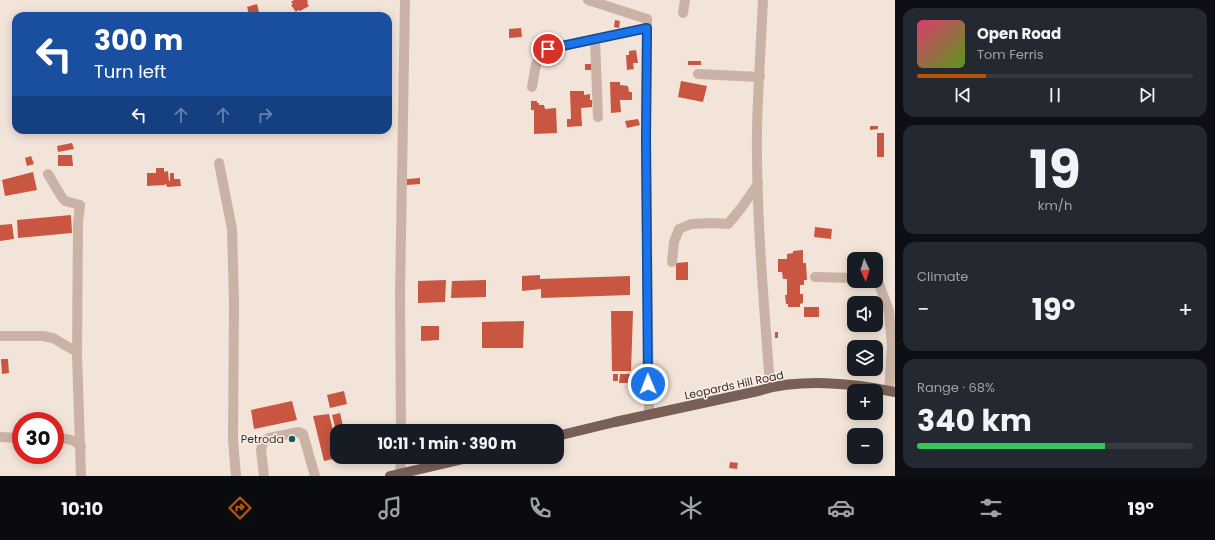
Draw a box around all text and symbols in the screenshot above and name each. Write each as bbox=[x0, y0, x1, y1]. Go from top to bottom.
text: 300 m bbox=[94, 21, 183, 60]
text: Open Road bbox=[977, 23, 1061, 44]
icon: left bbox=[28, 28, 80, 80]
pin bbox=[531, 32, 565, 66]
icon: arrive bbox=[537, 38, 559, 60]
text: Tom Ferris bbox=[977, 45, 1044, 64]
text: Turn left bbox=[94, 59, 166, 84]
icon: previous bbox=[952, 84, 974, 106]
icon: pause bbox=[1044, 84, 1066, 106]
icon: next bbox=[1136, 84, 1158, 106]
icon: left bbox=[128, 104, 150, 126]
icon: ahead bbox=[170, 104, 192, 126]
icon: ahead bbox=[212, 104, 234, 126]
icon: right bbox=[254, 104, 276, 126]
text: 19 bbox=[1029, 133, 1081, 206]
text: km/h bbox=[1038, 196, 1072, 215]
north arrow bbox=[847, 252, 883, 288]
map controls bbox=[847, 252, 883, 464]
text: Climate bbox=[917, 267, 968, 286]
text: 19° bbox=[1032, 288, 1075, 331]
text: − bbox=[917, 294, 929, 325]
text: + bbox=[1178, 294, 1193, 325]
button: sound bbox=[847, 296, 883, 332]
button: layers bbox=[847, 340, 883, 376]
position arrow bbox=[627, 363, 669, 405]
street label: Leopards Hill Road bbox=[683, 367, 785, 403]
text: Range · 68% bbox=[917, 378, 995, 397]
button: + bbox=[847, 384, 883, 420]
text: 340 km bbox=[917, 399, 1032, 442]
speed limit sign: 30 bbox=[12, 412, 64, 464]
button: − bbox=[847, 428, 883, 464]
place label: Petroda bbox=[241, 431, 284, 447]
text: 10:11 · 1 min · 390 m bbox=[377, 433, 517, 454]
marker: Petroda bbox=[287, 434, 297, 444]
icon: directions bbox=[226, 494, 254, 522]
icon: music bbox=[376, 494, 404, 522]
icon: phone bbox=[526, 494, 554, 522]
icon: climate bbox=[677, 494, 705, 522]
icon: car bbox=[827, 494, 855, 522]
icon: filters bbox=[977, 494, 1005, 522]
text: 10:10 bbox=[61, 496, 103, 521]
text: 19° bbox=[1128, 496, 1154, 521]

